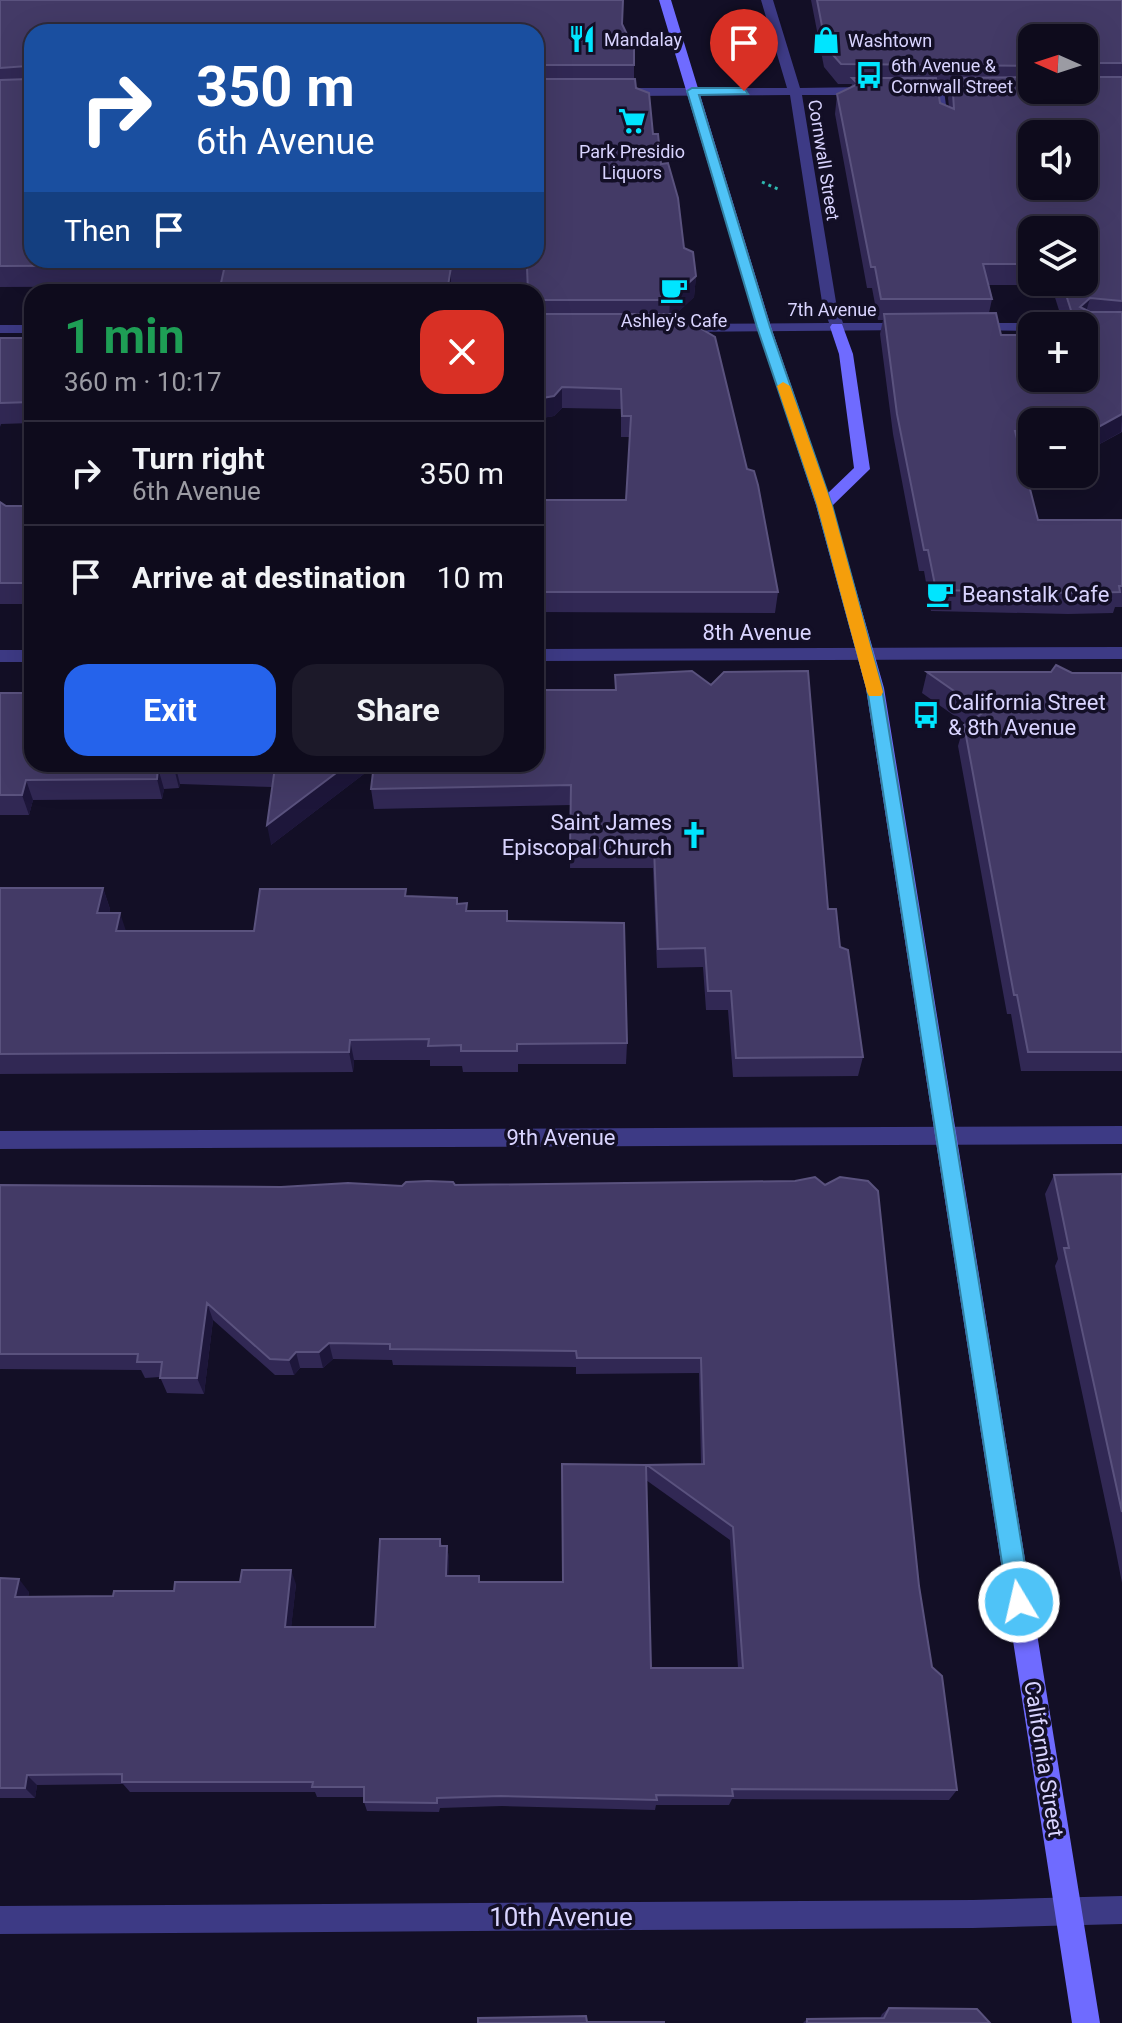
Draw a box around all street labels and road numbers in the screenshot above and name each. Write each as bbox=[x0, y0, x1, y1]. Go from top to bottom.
street label: Cornwall Street bbox=[804, 98, 844, 222]
street label: 7th Avenue bbox=[787, 299, 877, 320]
street label: 8th Avenue bbox=[702, 620, 812, 645]
street label: 9th Avenue bbox=[506, 1125, 616, 1150]
street label: California Street bbox=[1019, 1679, 1069, 1839]
street label: 10th Avenue bbox=[489, 1902, 633, 1932]

